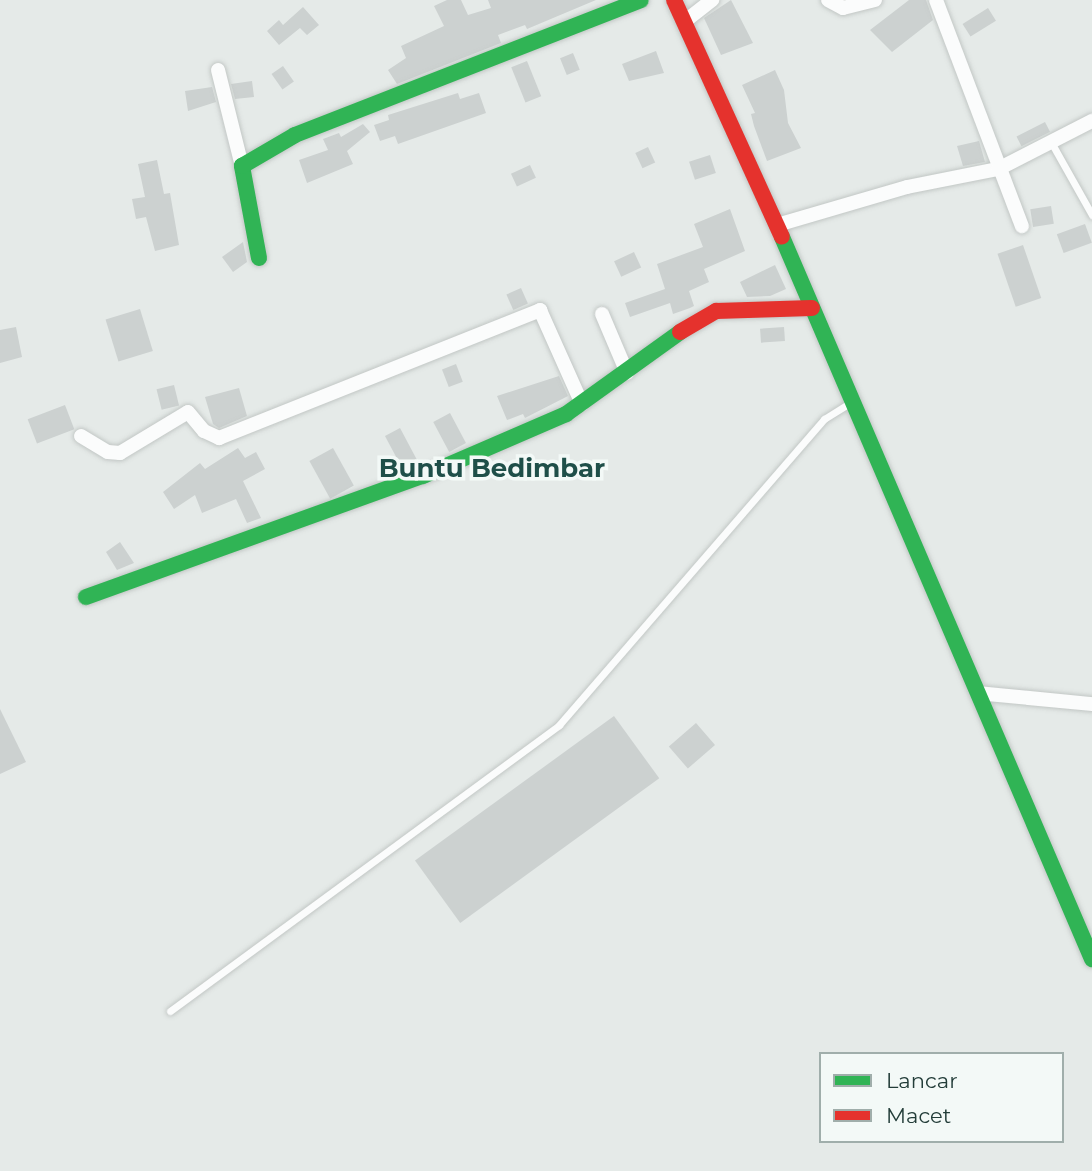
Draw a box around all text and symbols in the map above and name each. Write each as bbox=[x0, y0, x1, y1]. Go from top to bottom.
district label: Buntu Bedimbar bbox=[379, 453, 605, 485]
legend bbox=[819, 1052, 1064, 1143]
text: Lancar bbox=[886, 1068, 958, 1093]
text: Macet bbox=[886, 1103, 951, 1128]

